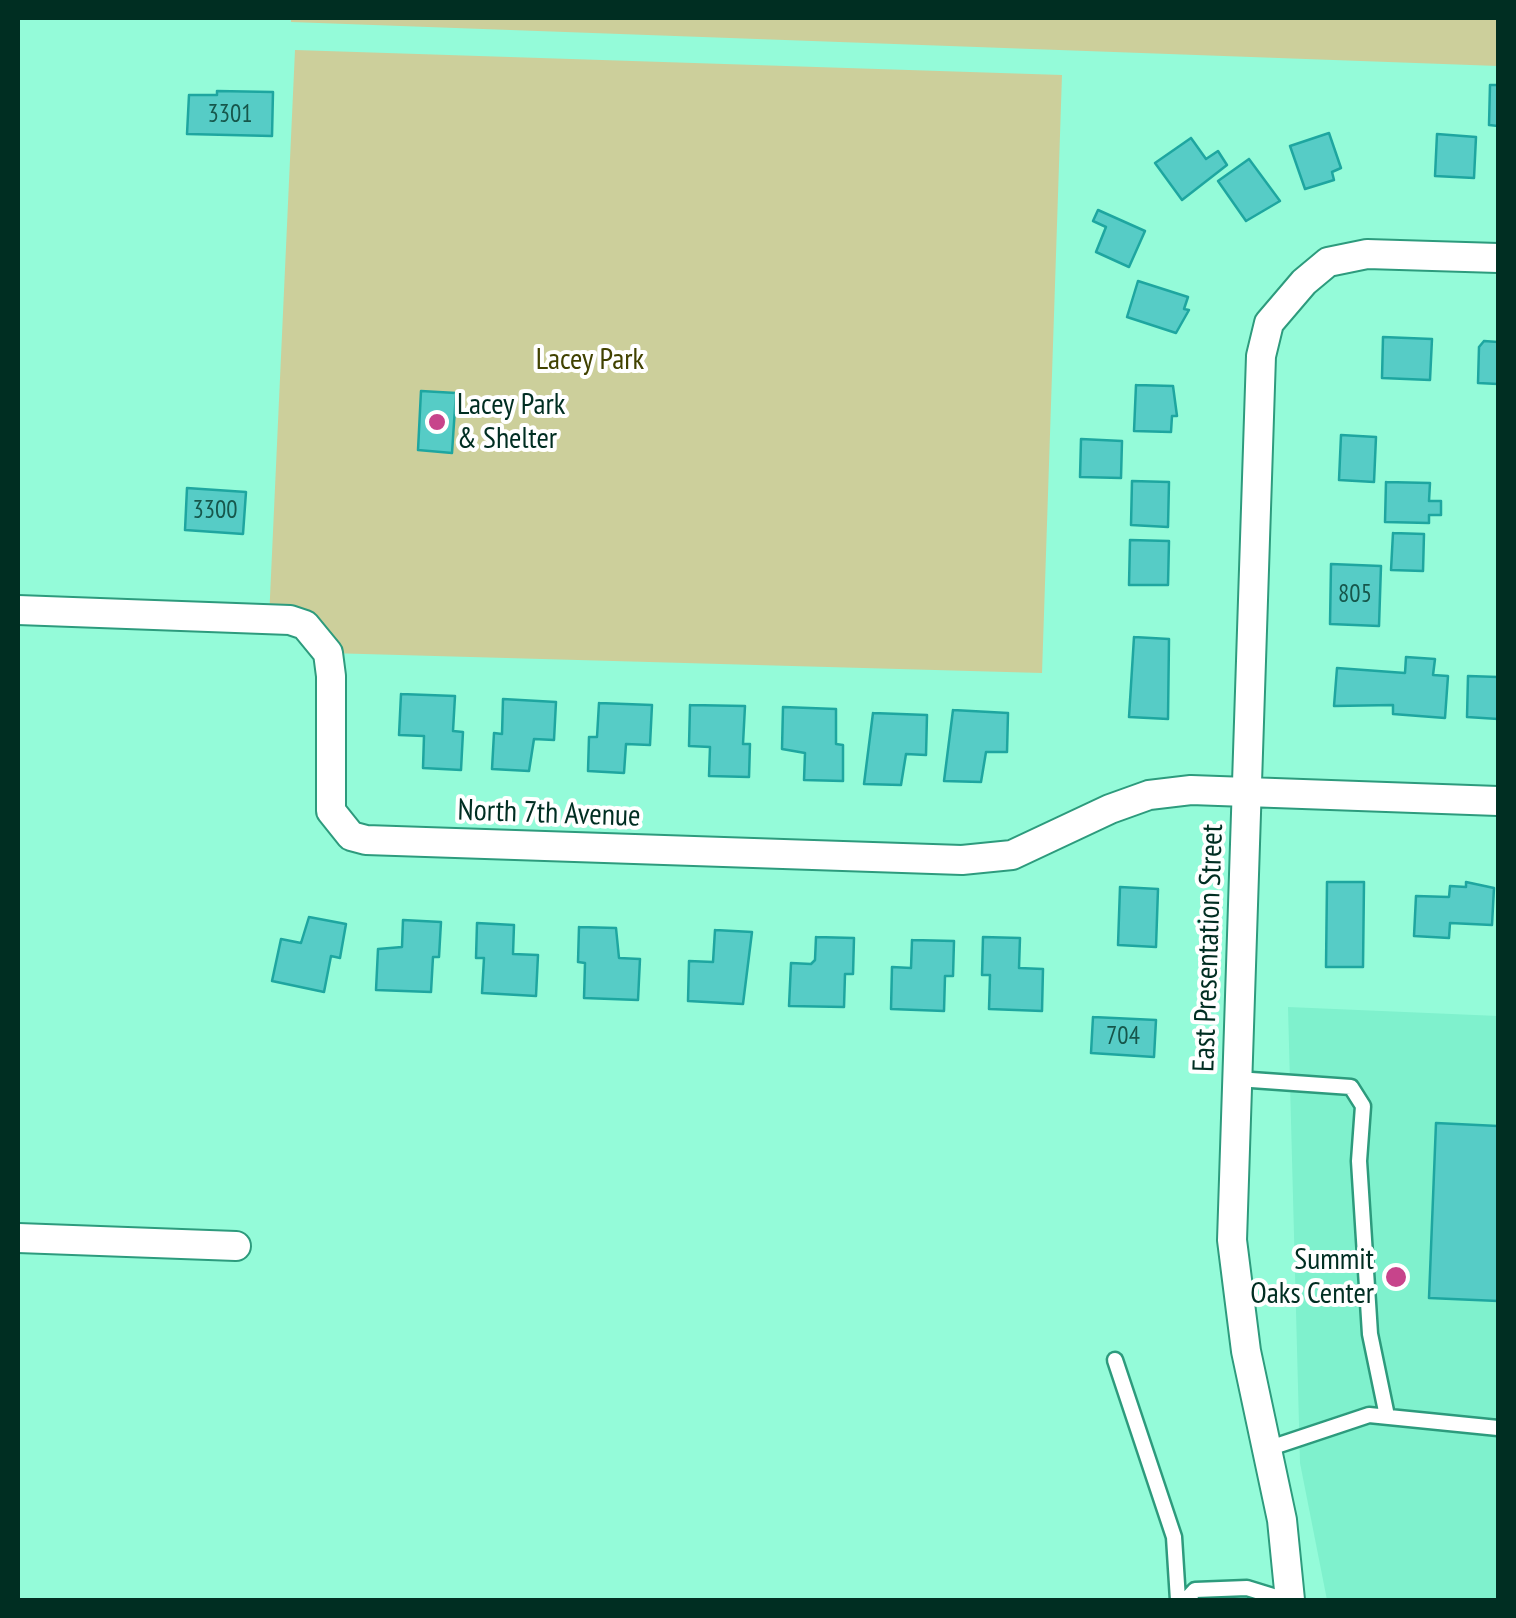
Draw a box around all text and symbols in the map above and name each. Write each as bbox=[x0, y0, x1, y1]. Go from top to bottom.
house number: 3301 bbox=[208, 100, 252, 130]
park label: Lacey Park bbox=[536, 342, 644, 378]
place label: Lacey Park & Shelter bbox=[457, 387, 565, 458]
marker: Lacey Park & Shelter bbox=[426, 411, 448, 433]
house number: 3300 bbox=[193, 496, 237, 526]
house number: 805 bbox=[1338, 580, 1372, 610]
street label: North 7th Avenue bbox=[457, 793, 641, 835]
street label: East Presentation Street bbox=[1187, 823, 1231, 1073]
house number: 704 bbox=[1106, 1022, 1140, 1052]
place label: Summit Oaks Center bbox=[1250, 1242, 1374, 1312]
marker: Summit Oaks Center bbox=[1383, 1264, 1409, 1290]

